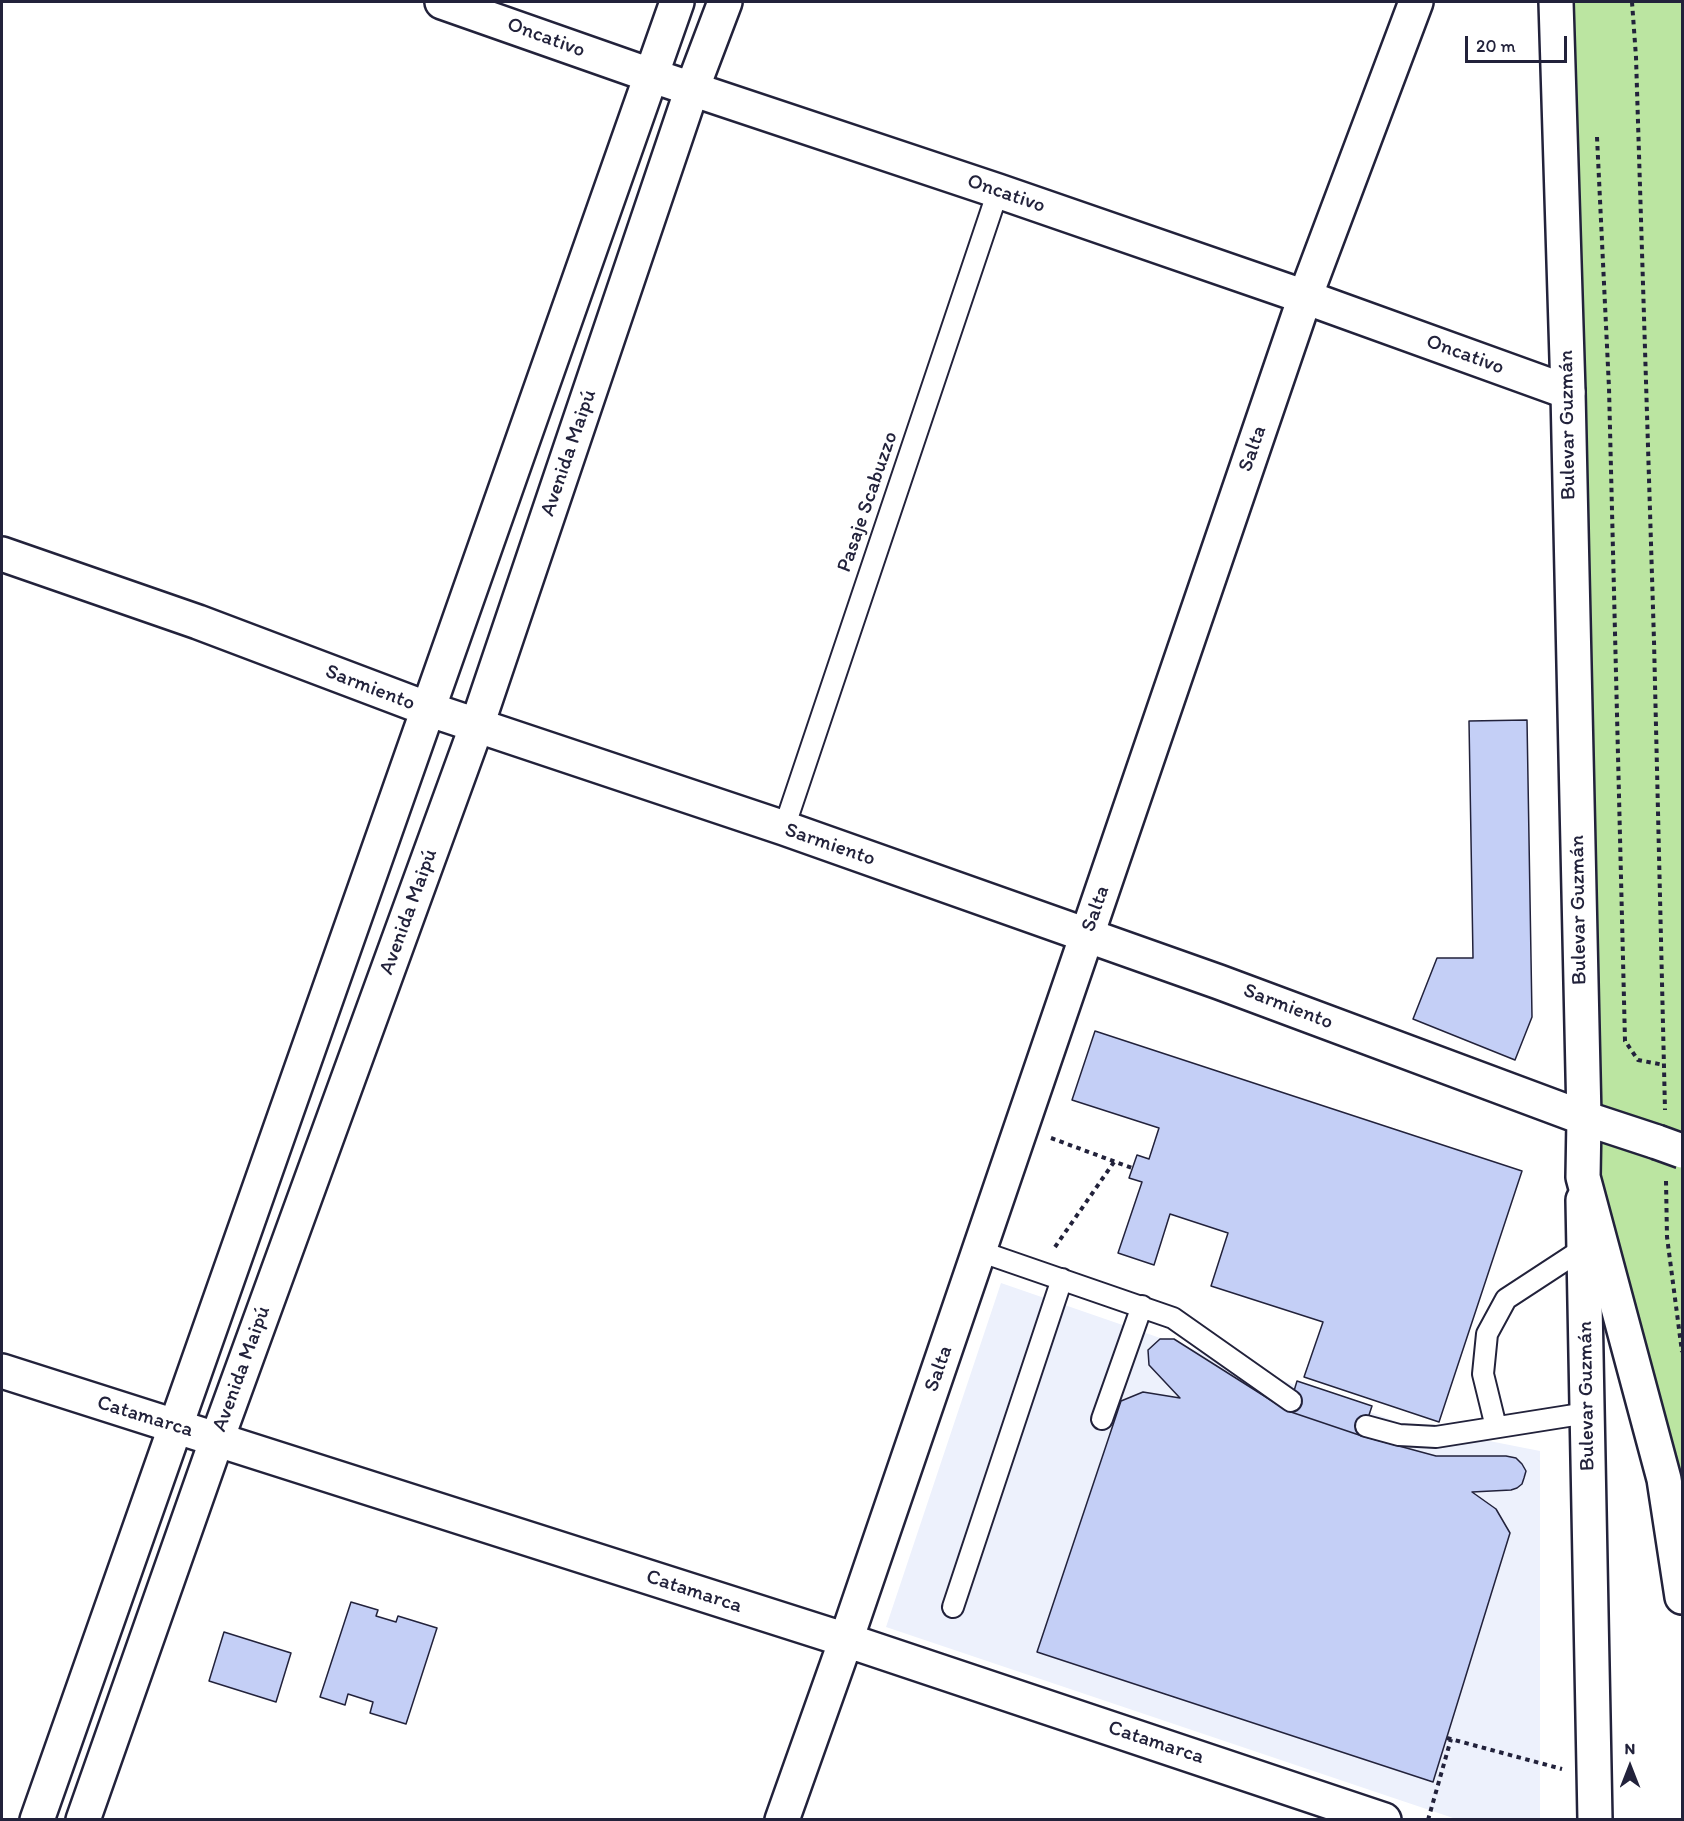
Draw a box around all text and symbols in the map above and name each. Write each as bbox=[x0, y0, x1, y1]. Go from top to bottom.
street label: Oncativo bbox=[504, 12, 588, 64]
scale bar bbox=[1468, 24, 1570, 62]
text: 20 m bbox=[1476, 35, 1516, 57]
street label: Oncativo bbox=[963, 169, 1049, 219]
street label: Oncativo bbox=[1423, 329, 1507, 381]
street label: Bulevar Guzmán bbox=[1554, 350, 1582, 500]
street label: Avenida Maipú bbox=[536, 386, 602, 520]
street label: Salta bbox=[1233, 423, 1273, 475]
street label: Pasaje Scabuzzo bbox=[832, 428, 904, 576]
street label: Sarmiento bbox=[322, 659, 418, 717]
street label: Sarmiento bbox=[781, 818, 879, 872]
street label: Bulevar Guzmán bbox=[1565, 835, 1593, 985]
street label: Avenida Maipú bbox=[375, 846, 443, 978]
street label: Salta bbox=[1076, 883, 1116, 935]
street label: Sarmiento bbox=[1240, 978, 1336, 1036]
street label: Avenida Maipú bbox=[208, 1303, 276, 1435]
street label: Bulevar Guzmán bbox=[1573, 1321, 1601, 1471]
street label: Salta bbox=[919, 1343, 959, 1395]
street label: Catamarca bbox=[94, 1390, 196, 1444]
street label: Catamarca bbox=[643, 1565, 745, 1619]
street label: Catamarca bbox=[1105, 1716, 1207, 1770]
north arrow bbox=[1600, 1737, 1660, 1797]
text: N bbox=[1625, 1739, 1635, 1758]

